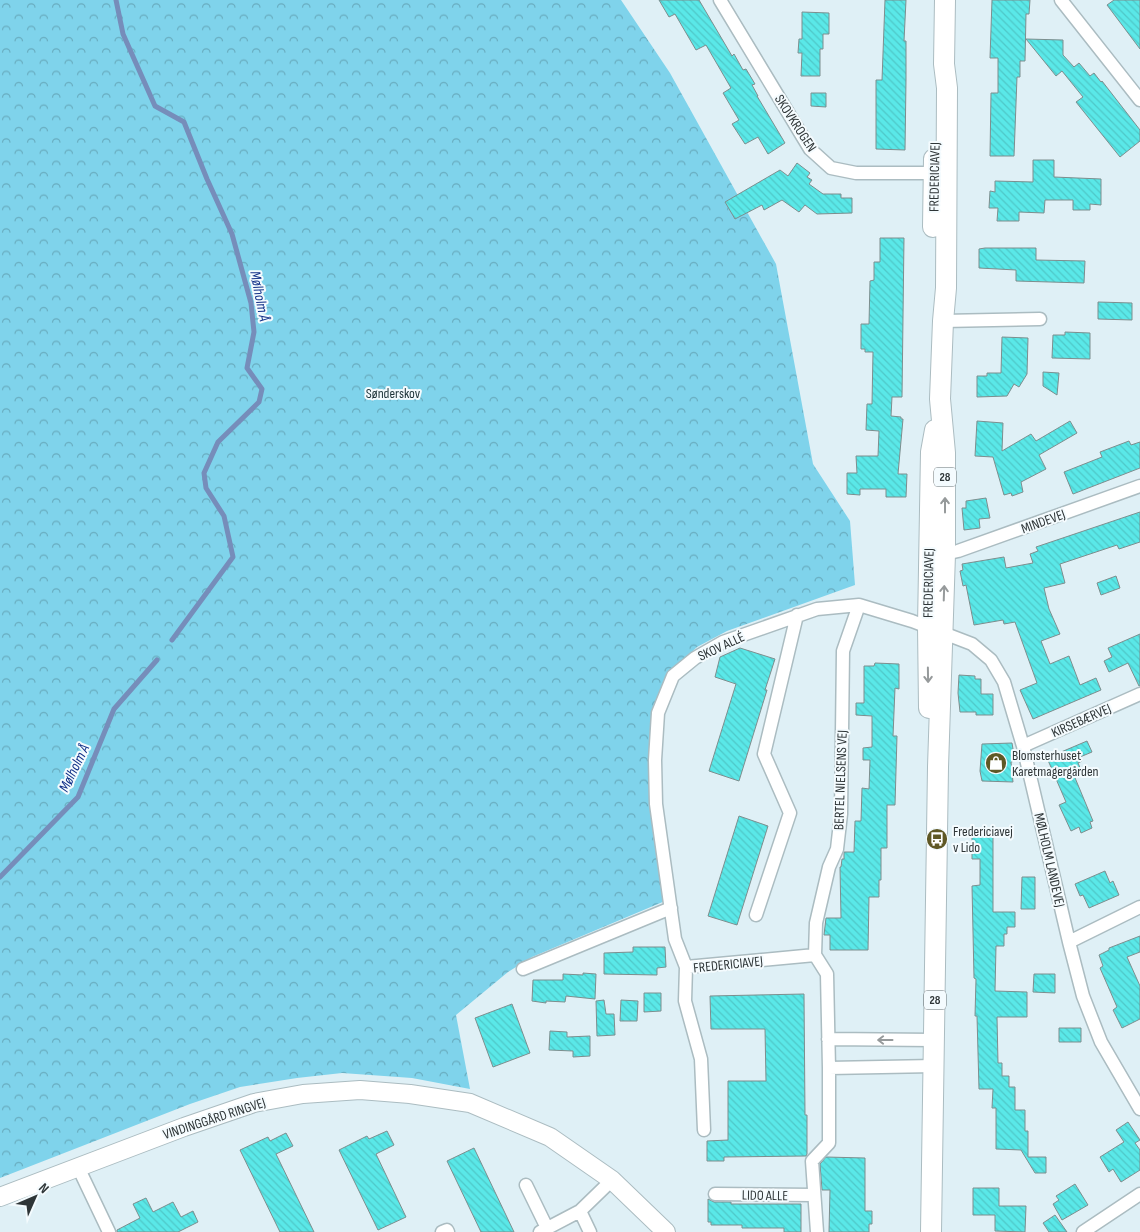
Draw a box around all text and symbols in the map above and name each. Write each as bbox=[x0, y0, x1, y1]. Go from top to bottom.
street label: SKOVKROGEN bbox=[771, 92, 820, 155]
street label: FREDERICIAVEJ bbox=[925, 142, 944, 212]
water label: Mølholm Å bbox=[245, 269, 274, 323]
park label: Sønderskov bbox=[366, 385, 421, 402]
road number: 28 bbox=[934, 468, 956, 487]
one-way arrow bbox=[940, 498, 950, 514]
street label: MINDEVEJ bbox=[1019, 506, 1068, 537]
street label: FREDERICIAVEJ bbox=[919, 548, 938, 618]
one-way arrow bbox=[939, 585, 949, 602]
street label: SKOV ALLÉ bbox=[695, 628, 747, 665]
one-way arrow bbox=[923, 666, 933, 683]
street label: KIRSEBÆRVEJ bbox=[1049, 700, 1114, 741]
street label: BERTEL NIELSENS VEJ bbox=[830, 730, 851, 830]
water label: Mølholm Å bbox=[55, 741, 94, 795]
place label: Blomsterhuset Karetmagergården bbox=[1012, 747, 1099, 780]
shop icon: Blomsterhuset Karetmagergården bbox=[984, 751, 1008, 775]
street label: MØLHOLM LANDEVEJ bbox=[1030, 811, 1069, 909]
place label: Fredericiavej v Lido bbox=[953, 823, 1013, 856]
bus stop icon: Fredericiavej v Lido bbox=[925, 827, 949, 851]
street label: FREDERICIAVEJ bbox=[692, 952, 764, 977]
road number: 28 bbox=[924, 990, 946, 1010]
one-way arrow bbox=[877, 1035, 894, 1045]
street label: VINDINGGÅRD RINGVEJ bbox=[161, 1094, 268, 1143]
north arrow bbox=[10, 1172, 60, 1222]
text: N bbox=[35, 1180, 52, 1197]
street label: LIDO ALLE bbox=[742, 1187, 788, 1204]

